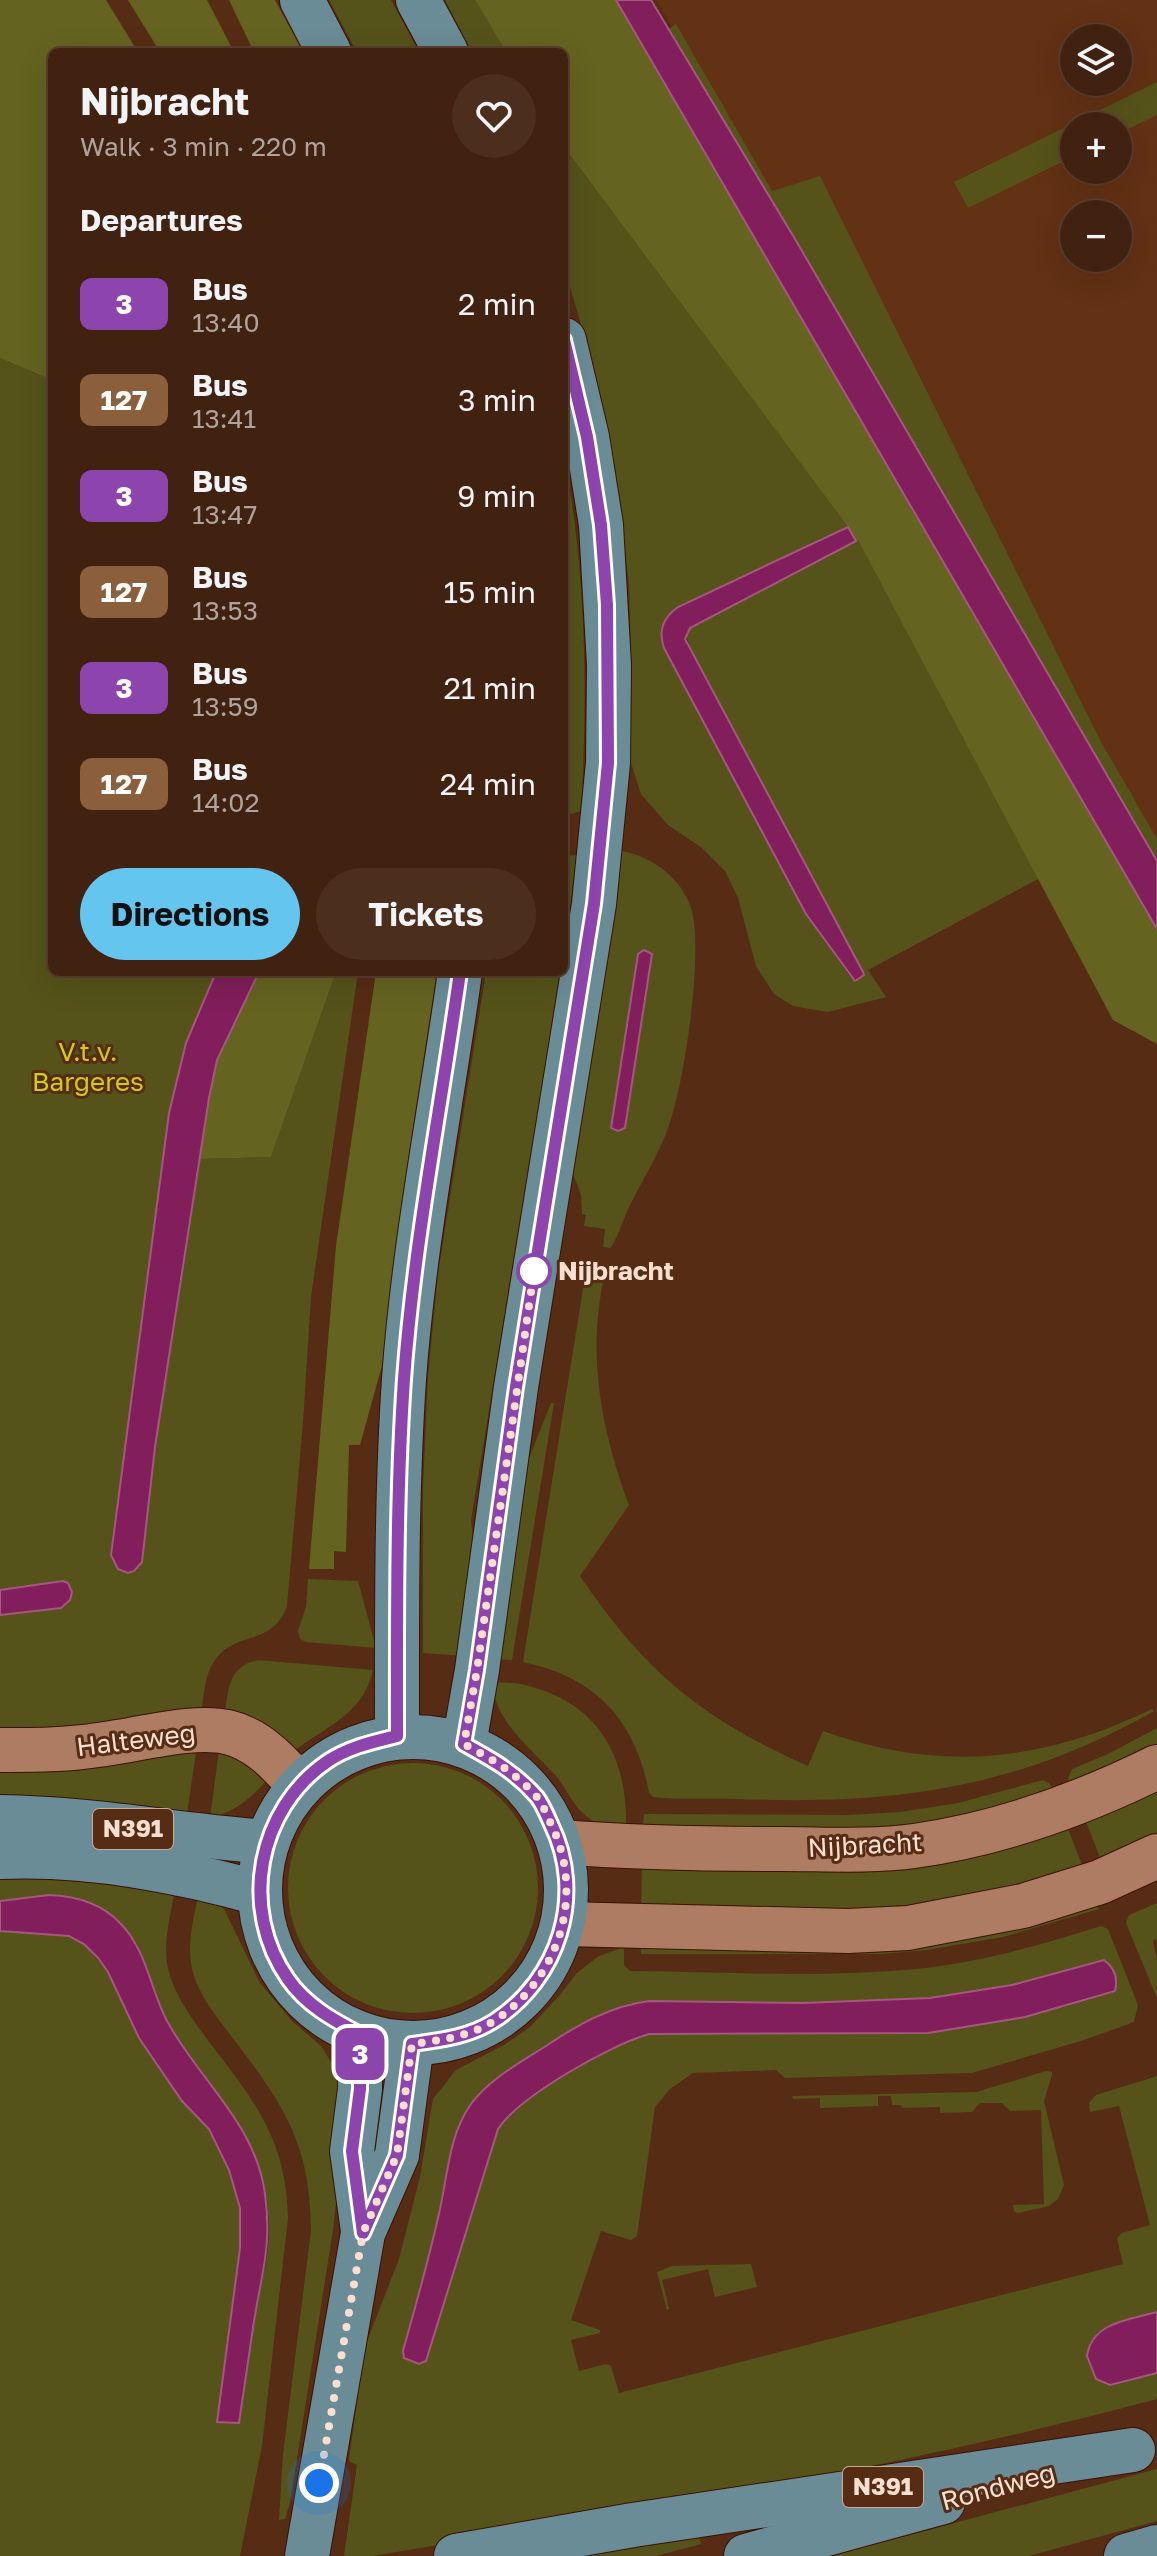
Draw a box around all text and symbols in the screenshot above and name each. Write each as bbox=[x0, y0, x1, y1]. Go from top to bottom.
map controls bbox=[1060, 24, 1132, 272]
button: layers bbox=[1060, 24, 1132, 96]
button: heart bbox=[452, 74, 536, 158]
text: Nijbracht bbox=[80, 78, 249, 123]
button: + bbox=[1060, 112, 1132, 184]
text: Walk · 3 min · 220 m bbox=[80, 131, 327, 162]
button: − bbox=[1060, 200, 1132, 272]
text: Departures bbox=[80, 202, 243, 238]
text: Bus bbox=[192, 271, 248, 307]
text: 2 min bbox=[458, 286, 536, 322]
text: 3 bbox=[115, 287, 133, 320]
text: 13:40 bbox=[192, 307, 260, 338]
text: Bus bbox=[192, 367, 248, 403]
text: 3 min bbox=[458, 382, 536, 418]
text: 127 bbox=[101, 383, 147, 416]
text: 13:41 bbox=[192, 403, 256, 434]
text: Bus bbox=[192, 463, 248, 499]
text: 9 min bbox=[457, 478, 536, 514]
text: 3 bbox=[115, 479, 133, 512]
text: 13:47 bbox=[192, 499, 257, 530]
text: Bus bbox=[192, 559, 248, 595]
text: 15 min bbox=[444, 574, 536, 610]
text: 127 bbox=[101, 575, 147, 608]
text: 13:53 bbox=[192, 595, 258, 626]
text: Bus bbox=[192, 655, 248, 691]
text: 21 min bbox=[444, 670, 536, 706]
text: 3 bbox=[115, 671, 133, 704]
text: 13:59 bbox=[192, 691, 258, 722]
text: Bus bbox=[192, 751, 248, 787]
text: 24 min bbox=[440, 766, 536, 802]
text: 127 bbox=[101, 767, 147, 800]
text: 14:02 bbox=[192, 787, 259, 818]
button: Directions bbox=[80, 868, 300, 960]
button: Tickets bbox=[316, 868, 536, 960]
park label: V.t.v. Bargeres bbox=[32, 1036, 144, 1097]
marker: Nijbracht bbox=[517, 1254, 551, 1288]
place label: Nijbracht bbox=[558, 1255, 674, 1286]
street label: Halteweg bbox=[75, 1717, 197, 1762]
road number: N391 bbox=[93, 1809, 173, 1849]
street label: Nijbracht bbox=[807, 1826, 923, 1863]
line badge: 3 bbox=[334, 2028, 386, 2080]
text: 3 bbox=[351, 2037, 369, 2070]
street label: Rondweg bbox=[937, 2456, 1058, 2517]
your location bbox=[299, 2463, 339, 2503]
road number: N391 bbox=[843, 2467, 923, 2507]

